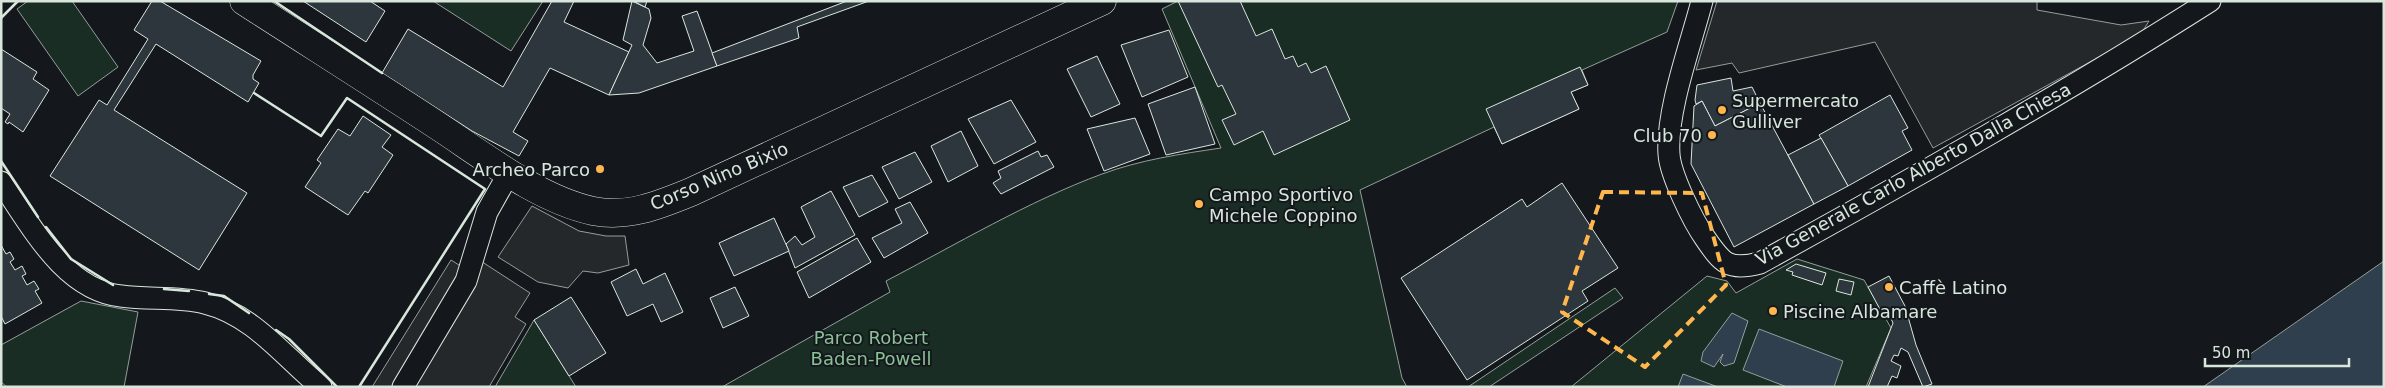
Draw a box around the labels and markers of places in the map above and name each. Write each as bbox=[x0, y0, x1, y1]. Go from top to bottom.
place label: Supermercato Gulliver bbox=[1732, 90, 1859, 132]
marker: Supermercato Gulliver bbox=[1716, 104, 1728, 116]
place label: Club 70 bbox=[1633, 125, 1702, 146]
marker: Club 70 bbox=[1706, 129, 1718, 141]
place label: Archeo Parco bbox=[473, 159, 590, 180]
marker: Archeo Parco bbox=[594, 163, 606, 175]
place label: Campo Sportivo Michele Coppino bbox=[1209, 184, 1358, 226]
marker: Campo Sportivo Michele Coppino bbox=[1193, 198, 1205, 210]
place label: Caffè Latino bbox=[1899, 277, 2007, 298]
marker: Caffè Latino bbox=[1883, 281, 1895, 293]
place label: Piscine Albamare bbox=[1783, 301, 1937, 322]
marker: Piscine Albamare bbox=[1767, 305, 1779, 317]

